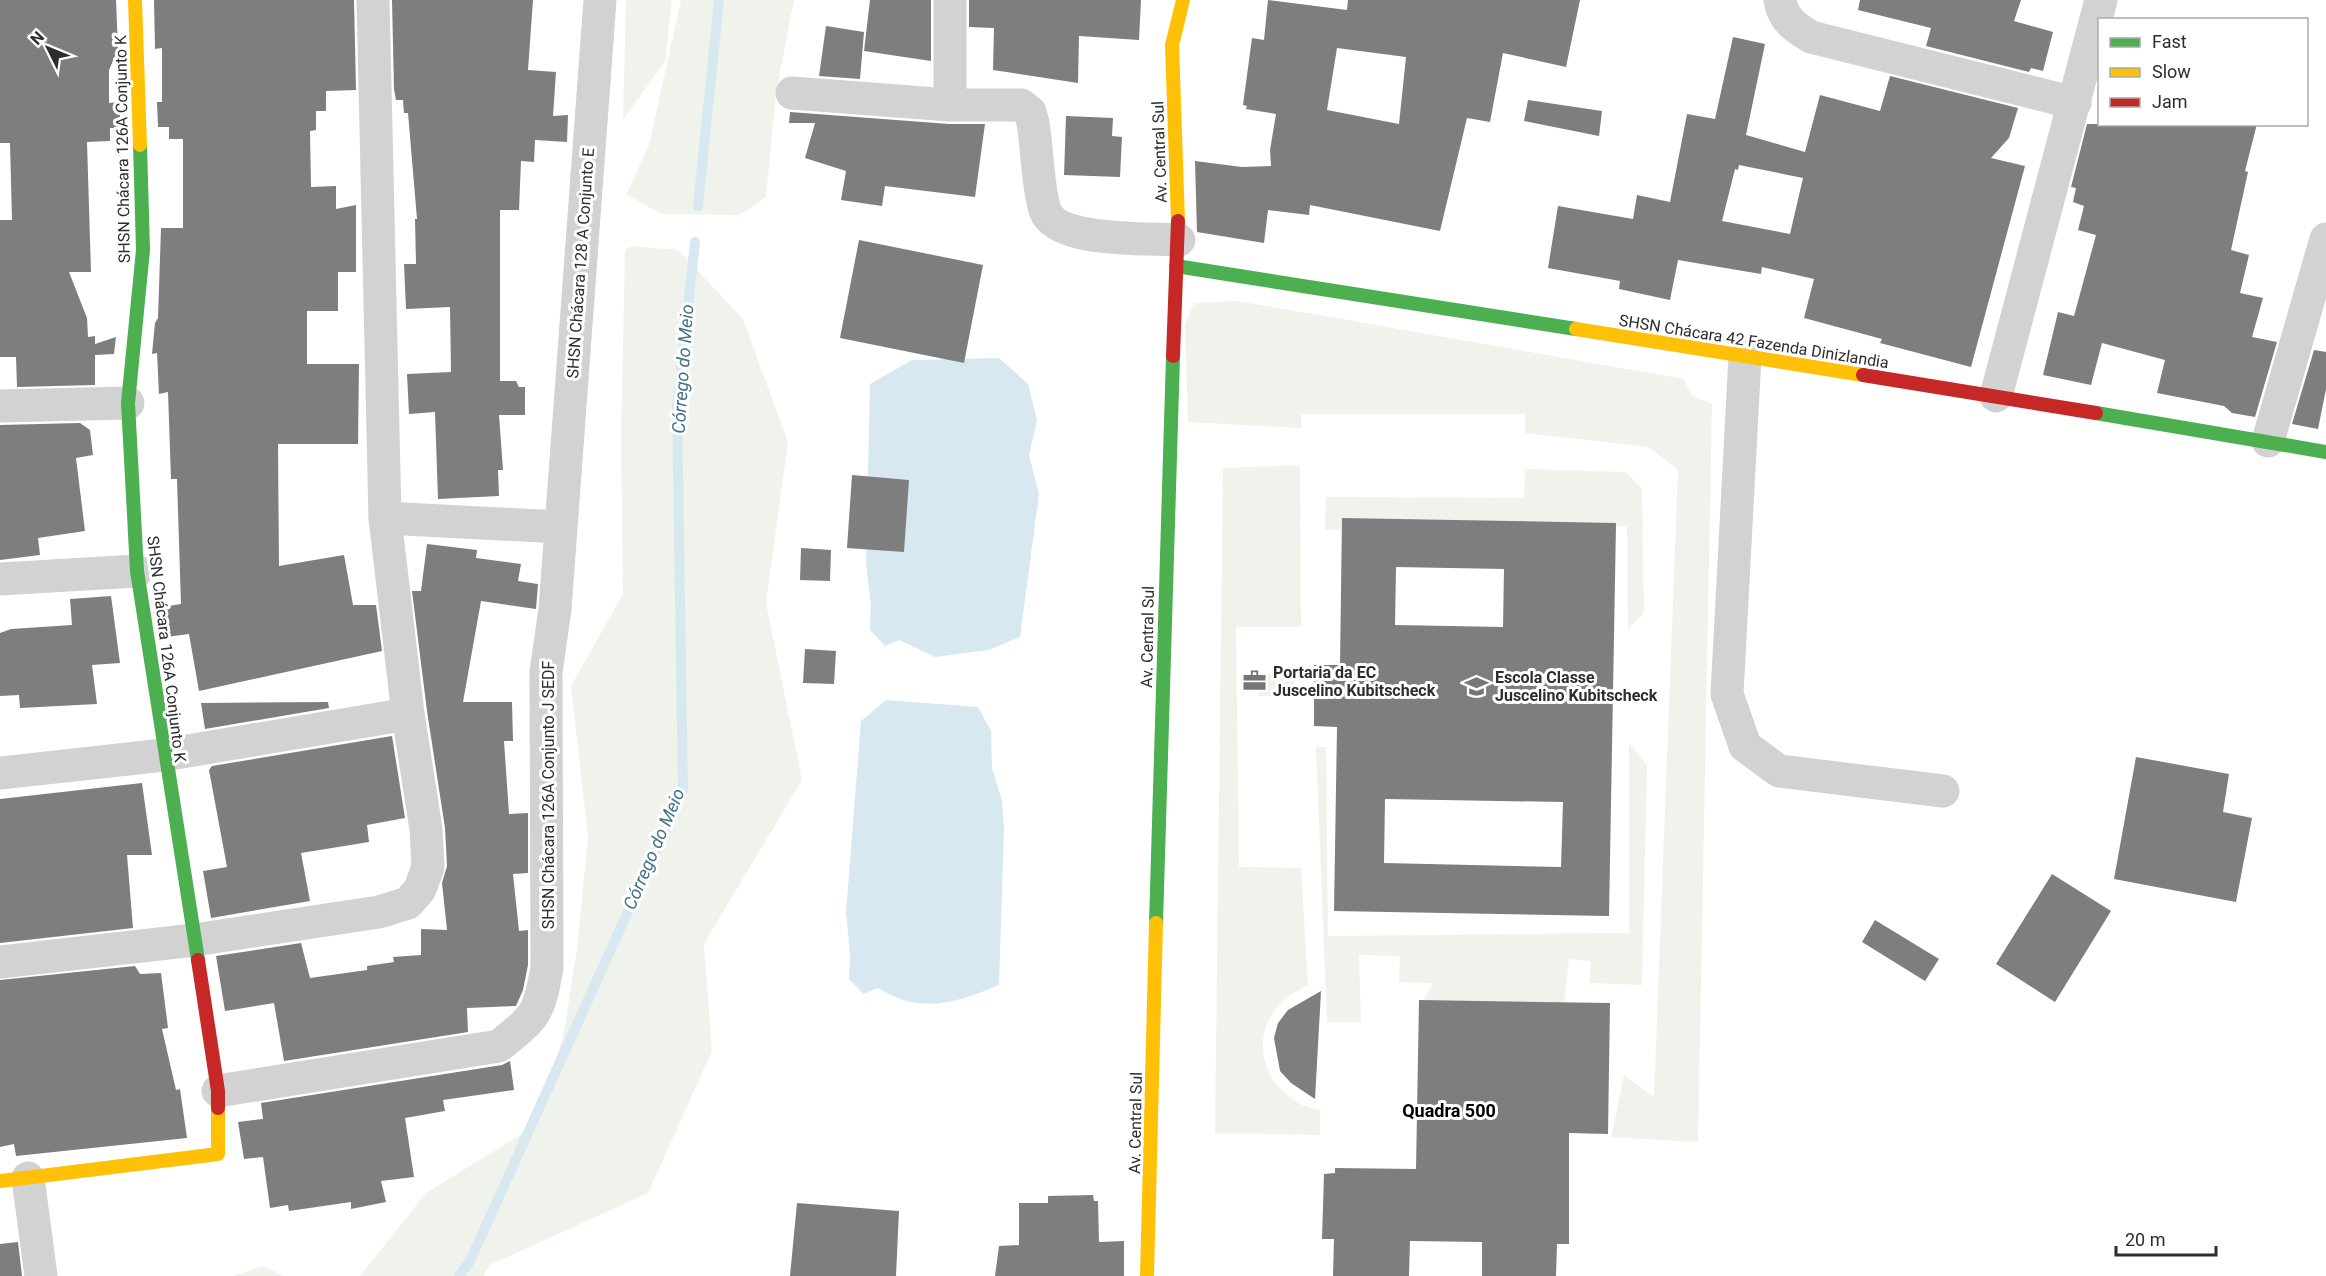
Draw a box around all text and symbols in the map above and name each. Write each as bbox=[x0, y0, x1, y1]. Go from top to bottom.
north arrow bbox=[18, 18, 78, 78]
legend bbox=[2098, 18, 2308, 126]
text: N bbox=[27, 28, 48, 49]
text: Fast bbox=[2152, 31, 2187, 52]
street label: SHSN Chácara 126A Conjunto K bbox=[111, 34, 134, 263]
text: Slow bbox=[2152, 61, 2191, 82]
text: Jam bbox=[2152, 91, 2188, 112]
street label: Av. Central Sul bbox=[1148, 101, 1171, 203]
street label: SHSN Chácara 128 A Conjunto E bbox=[563, 147, 598, 379]
water label: Córrego do Meio bbox=[668, 304, 697, 434]
street label: SHSN Chácara 42 Fazenda Dinizlandia bbox=[1618, 311, 1890, 372]
street label: SHSN Chácara 126A Conjunto K bbox=[143, 535, 190, 764]
street label: Av. Central Sul bbox=[1137, 586, 1158, 688]
street label: SHSN Chácara 126A Conjunto J SEDF bbox=[539, 660, 558, 929]
place label: Portaria da EC Juscelino Kubitscheck bbox=[1273, 663, 1436, 700]
office icon: Portaria da EC Juscelino Kubitscheck bbox=[1242, 668, 1268, 694]
place label: Escola Classe Juscelino Kubitscheck bbox=[1495, 668, 1658, 705]
school or university icon: Escola Classe Juscelino Kubitscheck bbox=[1464, 673, 1490, 699]
water label: Córrego do Meio bbox=[619, 785, 688, 912]
street label: Av. Central Sul bbox=[1125, 1072, 1146, 1174]
district label: Quadra 500 bbox=[1402, 1100, 1496, 1121]
scale bar bbox=[2116, 1219, 2216, 1257]
text: 20 m bbox=[2125, 1229, 2165, 1250]

